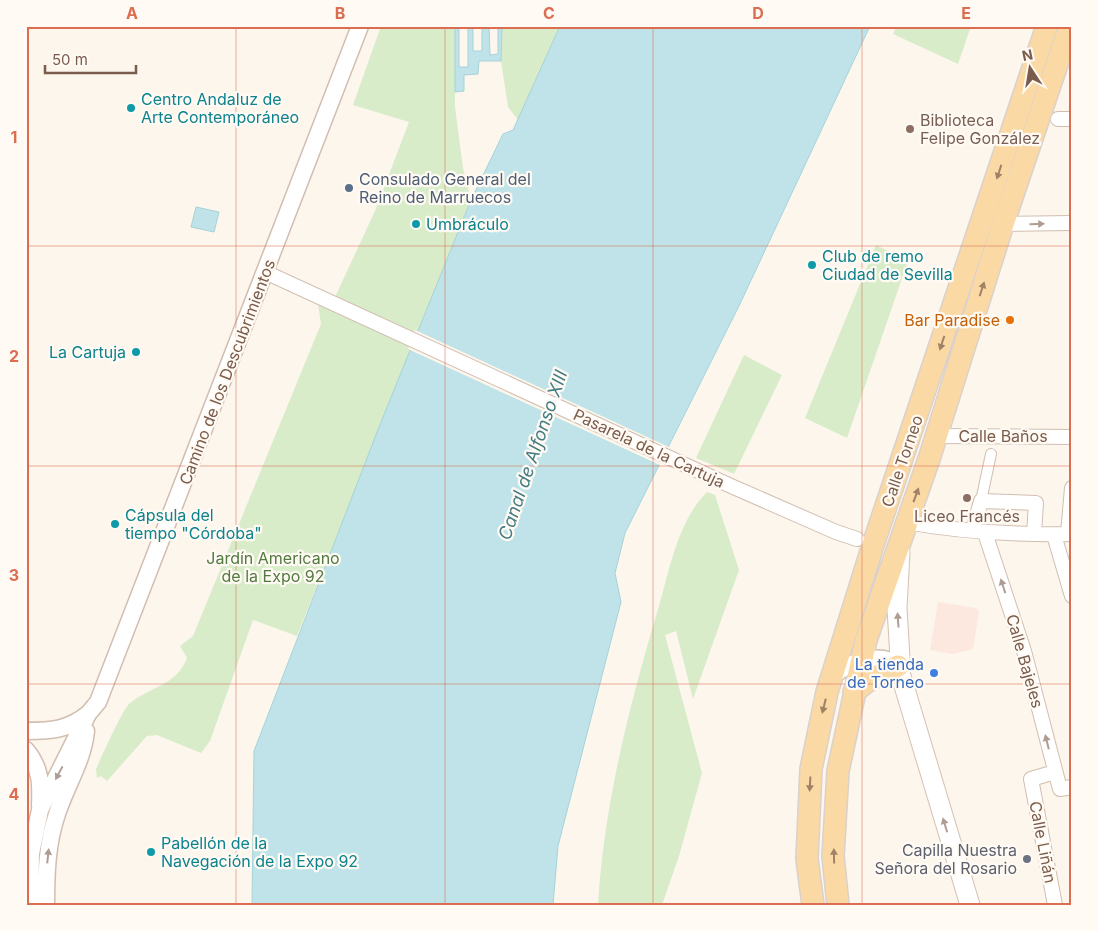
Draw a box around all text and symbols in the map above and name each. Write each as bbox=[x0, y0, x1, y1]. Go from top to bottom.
text: A bbox=[126, 3, 138, 23]
text: B bbox=[335, 3, 345, 23]
text: C bbox=[543, 3, 555, 23]
text: D bbox=[752, 3, 764, 23]
text: E bbox=[961, 3, 971, 23]
scale bar bbox=[45, 42, 136, 74]
north arrow bbox=[1006, 42, 1056, 92]
text: N bbox=[1020, 45, 1034, 64]
text: 50 m bbox=[52, 50, 88, 69]
place label: Centro Andaluz de Arte Contemporáneo bbox=[141, 89, 299, 127]
marker: Centro Andaluz de Arte Contemporáneo bbox=[125, 102, 137, 114]
place label: Biblioteca Felipe González bbox=[920, 110, 1040, 148]
marker: Biblioteca Felipe González bbox=[904, 123, 916, 135]
text: 1 bbox=[11, 127, 17, 147]
one-way arrow bbox=[994, 165, 1002, 180]
place label: Consulado General del Reino de Marruecos bbox=[359, 169, 531, 207]
marker: Consulado General del Reino de Marruecos bbox=[343, 182, 355, 194]
place label: Umbráculo bbox=[426, 214, 509, 234]
marker: Umbráculo bbox=[410, 218, 422, 230]
one-way arrow bbox=[1030, 220, 1046, 228]
place label: Club de remo Ciudad de Sevilla bbox=[822, 246, 953, 284]
street label: Camino de los Descubrimientos bbox=[175, 256, 279, 488]
marker: Club de remo Ciudad de Sevilla bbox=[806, 259, 818, 271]
one-way arrow bbox=[979, 282, 987, 297]
place label: Bar Paradise bbox=[904, 310, 1000, 330]
marker: Bar Paradise bbox=[1004, 314, 1016, 326]
one-way arrow bbox=[938, 336, 946, 351]
place label: La Cartuja bbox=[49, 342, 126, 362]
text: 2 bbox=[9, 346, 19, 366]
marker: La Cartuja bbox=[130, 346, 142, 358]
water label: Canal de Alfonso XIII bbox=[494, 367, 572, 543]
street label: Pasarela de la Cartuja bbox=[570, 404, 728, 492]
street label: Calle Torneo bbox=[877, 413, 927, 509]
street label: Calle Baños bbox=[958, 426, 1048, 446]
one-way arrow bbox=[912, 487, 920, 502]
marker: Liceo Francés bbox=[961, 492, 973, 504]
place label: Cápsula del tiempo "Córdoba" bbox=[125, 505, 262, 543]
place label: Liceo Francés bbox=[914, 506, 1020, 526]
marker: Cápsula del tiempo "Córdoba" bbox=[109, 518, 121, 530]
park label: Jardín Americano de la Expo 92 bbox=[206, 548, 340, 586]
text: 3 bbox=[9, 565, 19, 585]
one-way arrow bbox=[999, 578, 1007, 593]
one-way arrow bbox=[893, 612, 901, 628]
street label: Calle Bajeles bbox=[1002, 612, 1048, 710]
place label: La tienda de Torneo bbox=[847, 654, 924, 692]
marker: La tienda de Torneo bbox=[928, 667, 940, 679]
one-way arrow bbox=[820, 699, 828, 714]
one-way arrow bbox=[1043, 735, 1051, 750]
one-way arrow bbox=[55, 766, 63, 781]
one-way arrow bbox=[806, 776, 814, 792]
text: 4 bbox=[9, 784, 20, 804]
street label: Calle Liñán bbox=[1025, 799, 1061, 885]
one-way arrow bbox=[941, 817, 949, 832]
place label: Pabellón de la Navegación de la Expo 92 bbox=[161, 833, 358, 871]
place label: Capilla Nuestra Señora del Rosario bbox=[875, 840, 1017, 878]
marker: Pabellón de la Navegación de la Expo 92 bbox=[145, 846, 157, 858]
one-way arrow bbox=[44, 848, 52, 864]
one-way arrow bbox=[829, 848, 837, 864]
marker: Capilla Nuestra Señora del Rosario bbox=[1021, 853, 1033, 865]

